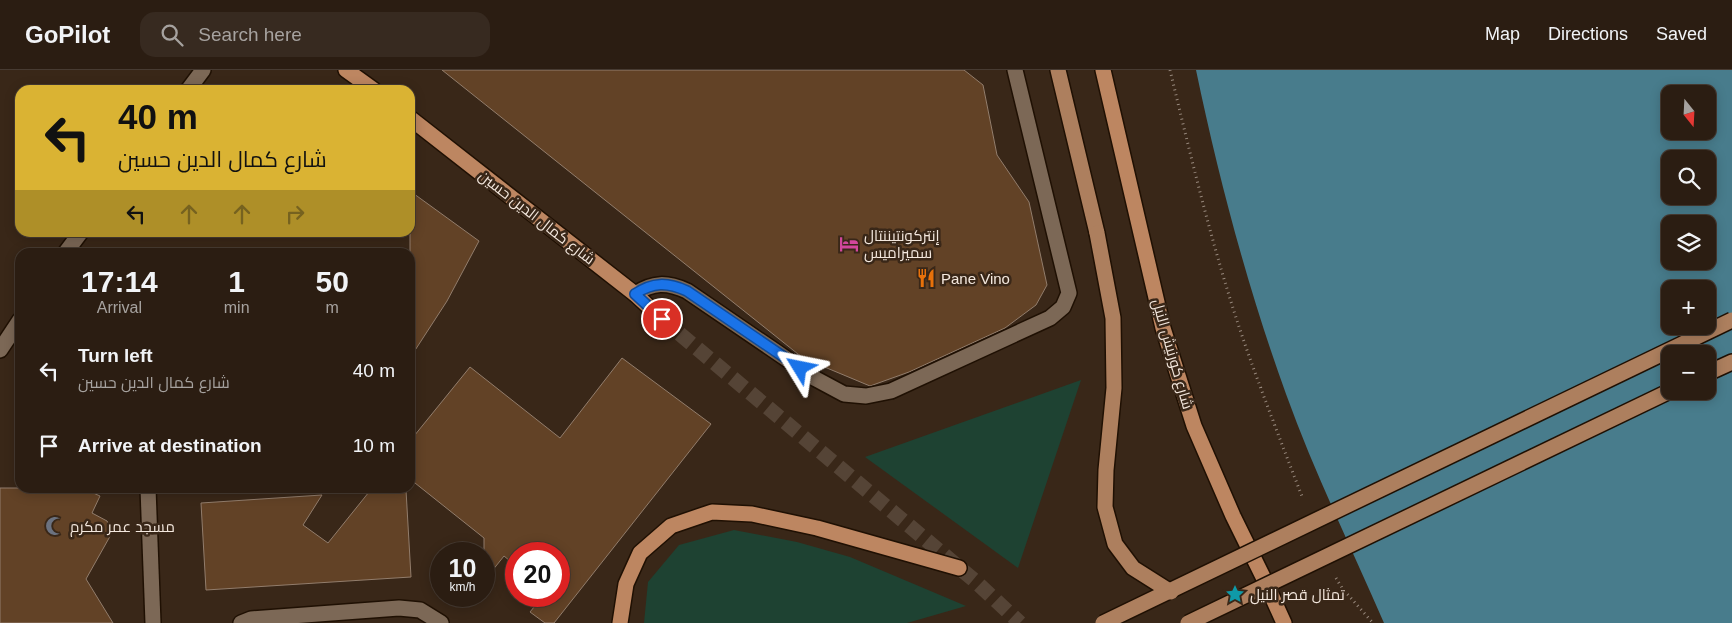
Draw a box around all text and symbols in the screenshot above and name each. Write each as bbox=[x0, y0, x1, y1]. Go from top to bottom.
search box bbox=[140, 12, 490, 57]
text: GoPilot bbox=[25, 21, 110, 48]
icon: search bbox=[158, 21, 186, 49]
text: Search here bbox=[198, 24, 302, 45]
text: Map bbox=[1485, 24, 1520, 44]
text: Directions bbox=[1548, 24, 1628, 44]
text: Saved bbox=[1656, 24, 1707, 44]
north arrow bbox=[1661, 85, 1716, 140]
map controls bbox=[1661, 85, 1716, 400]
text: 40 m bbox=[118, 97, 198, 136]
icon: left bbox=[35, 105, 100, 170]
text: شارع كمال الدين حسين bbox=[118, 147, 327, 172]
button: search bbox=[1661, 150, 1716, 205]
street label: شارع كمال الدين حسين bbox=[474, 167, 598, 270]
icon: left bbox=[122, 200, 150, 228]
icon: ahead bbox=[175, 200, 203, 228]
icon: ahead bbox=[228, 200, 256, 228]
icon: right bbox=[281, 200, 309, 228]
button: layers bbox=[1661, 215, 1716, 270]
place label: إنتركونتيننتال سميراميس bbox=[864, 227, 939, 263]
hotel icon: إنتركونتيننتال سميراميس bbox=[838, 233, 860, 255]
text: 17:14 bbox=[81, 265, 158, 298]
text: 1 bbox=[228, 265, 245, 298]
text: 50 bbox=[316, 265, 349, 298]
restaurant icon: Pane Vino bbox=[915, 267, 937, 289]
place label: Pane Vino bbox=[941, 270, 1010, 287]
button: + bbox=[1661, 280, 1716, 335]
street label: شارع كورنيش النيل bbox=[1146, 297, 1197, 412]
pin bbox=[641, 298, 683, 340]
text: Arrival bbox=[97, 299, 142, 316]
text: min bbox=[224, 299, 250, 316]
text: m bbox=[326, 299, 339, 316]
icon: arrive bbox=[648, 305, 676, 333]
position arrow bbox=[773, 341, 825, 393]
text: Turn left bbox=[78, 345, 153, 366]
button: − bbox=[1661, 345, 1716, 400]
icon: left bbox=[35, 357, 63, 385]
text: 40 m bbox=[353, 360, 395, 381]
text: شارع كمال الدين حسين bbox=[78, 374, 230, 391]
icon: arrive bbox=[35, 432, 63, 460]
text: Arrive at destination bbox=[78, 435, 262, 456]
text: 10 m bbox=[353, 435, 395, 456]
mosque icon: مسجد عمر مكرم bbox=[44, 515, 66, 537]
place label: مسجد عمر مكرم bbox=[70, 518, 175, 537]
speed limit sign: 20 bbox=[505, 542, 570, 607]
text: 10 bbox=[449, 554, 476, 582]
text: km/h bbox=[449, 580, 476, 594]
place icon: تمثال قصر النيل bbox=[1224, 583, 1246, 605]
place label: تمثال قصر النيل bbox=[1250, 586, 1345, 605]

